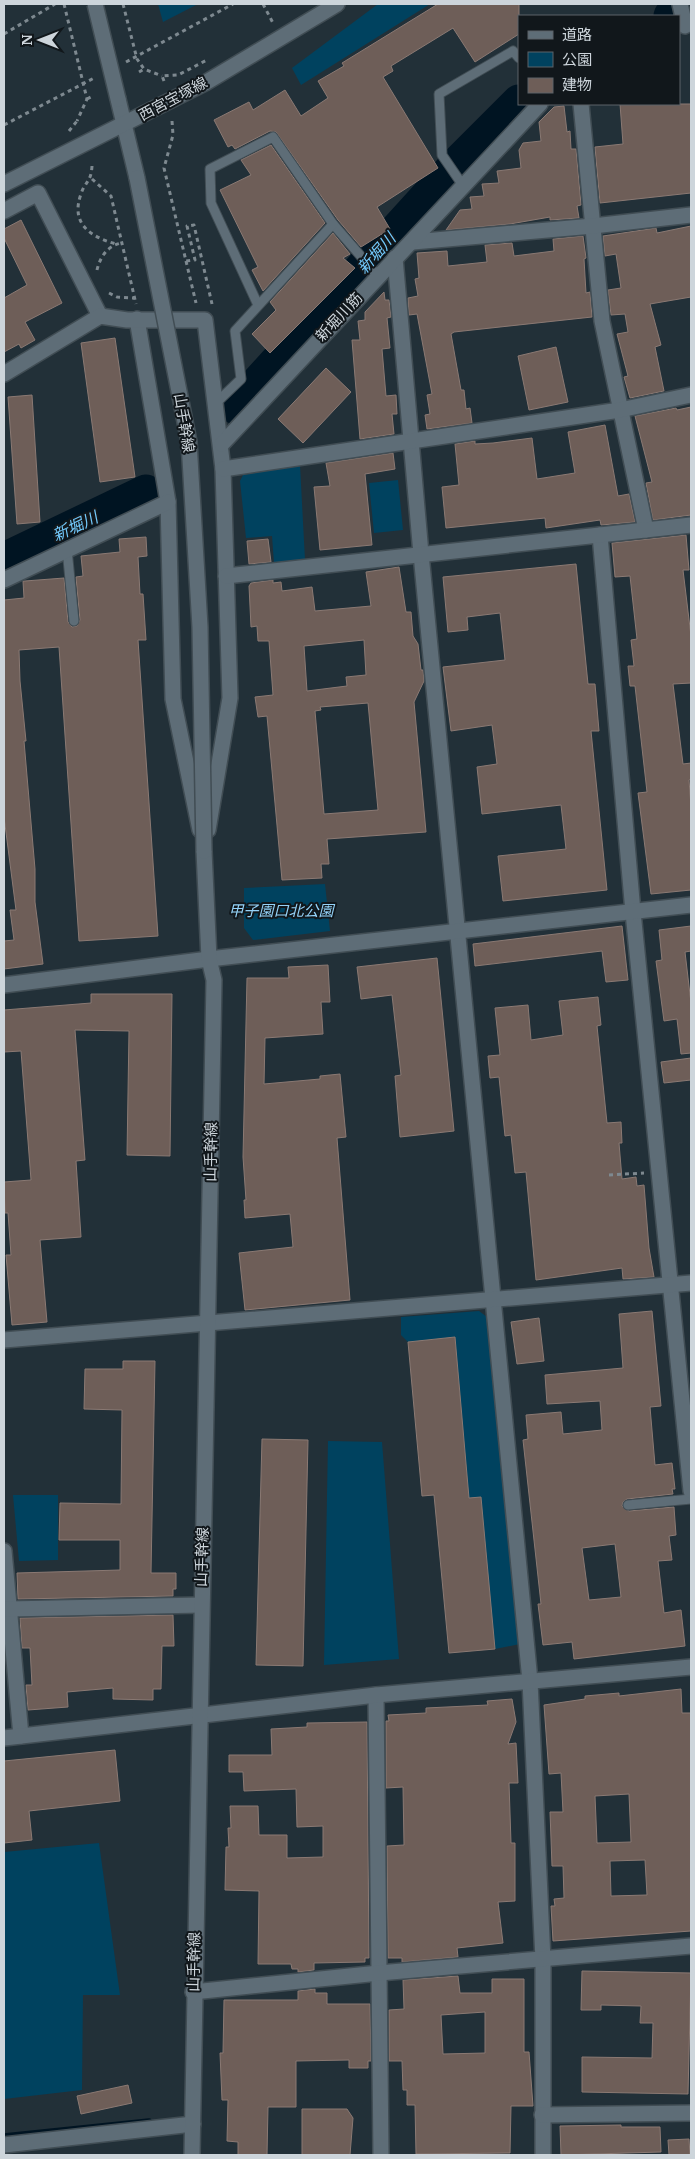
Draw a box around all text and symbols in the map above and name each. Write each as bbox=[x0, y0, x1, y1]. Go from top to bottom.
north arrow bbox=[15, 15, 65, 65]
legend bbox=[518, 15, 680, 105]
text: 道路 bbox=[562, 25, 592, 44]
text: N bbox=[18, 34, 36, 46]
text: 公園 bbox=[562, 50, 592, 69]
street label: 西宮宝塚線 bbox=[135, 73, 210, 125]
text: 建物 bbox=[562, 75, 592, 94]
water label: 新堀川 bbox=[353, 227, 401, 278]
street label: 新堀川筋 bbox=[311, 288, 366, 345]
street label: 山手幹線 bbox=[170, 392, 199, 454]
water label: 新堀川 bbox=[49, 506, 103, 545]
park label: 甲子園口北公園 bbox=[228, 901, 335, 920]
street label: 山手幹線 bbox=[200, 1122, 221, 1182]
street label: 山手幹線 bbox=[191, 1527, 212, 1587]
street label: 山手幹線 bbox=[183, 1932, 204, 1992]

